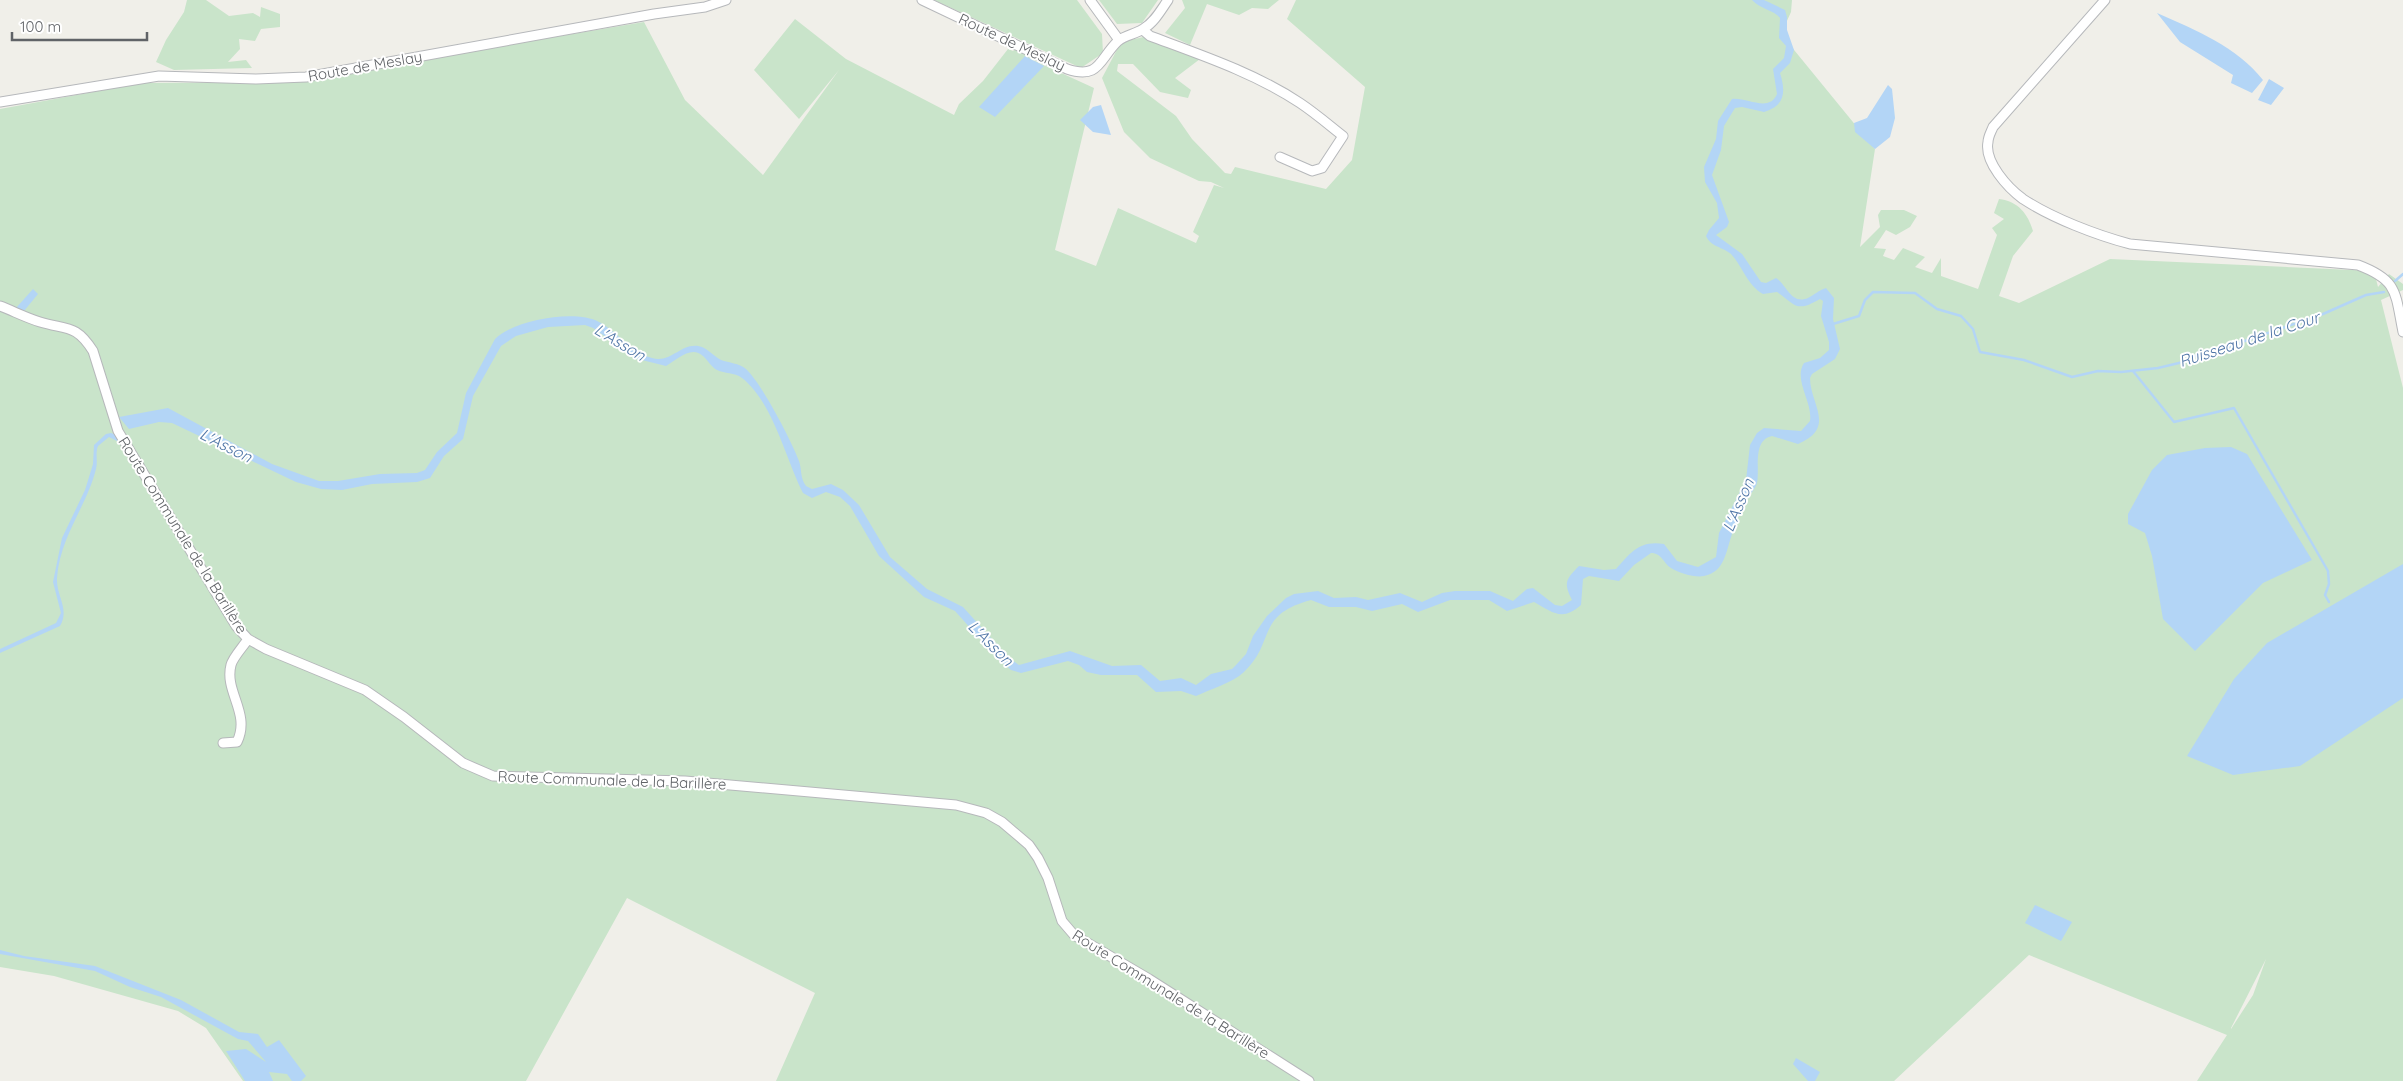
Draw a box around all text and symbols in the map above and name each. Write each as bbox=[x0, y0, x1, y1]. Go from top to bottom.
street label: Route de Meslay bbox=[956, 9, 1068, 75]
scale bar bbox=[12, 10, 148, 42]
text: 100 m bbox=[20, 17, 61, 36]
street label: Route de Meslay bbox=[306, 47, 424, 85]
water label: Ruisseau de la Cour bbox=[2176, 306, 2323, 371]
water label: L'Asson bbox=[591, 319, 650, 365]
water label: L'Asson bbox=[197, 423, 256, 467]
street label: Route Communale de la Barillère bbox=[114, 433, 252, 637]
water label: L'Asson bbox=[1718, 475, 1758, 535]
water label: L'Asson bbox=[964, 616, 1018, 670]
street label: Route Communale de la Barillère bbox=[497, 767, 727, 793]
street label: Route Communale de la Barillère bbox=[1069, 925, 1273, 1063]

